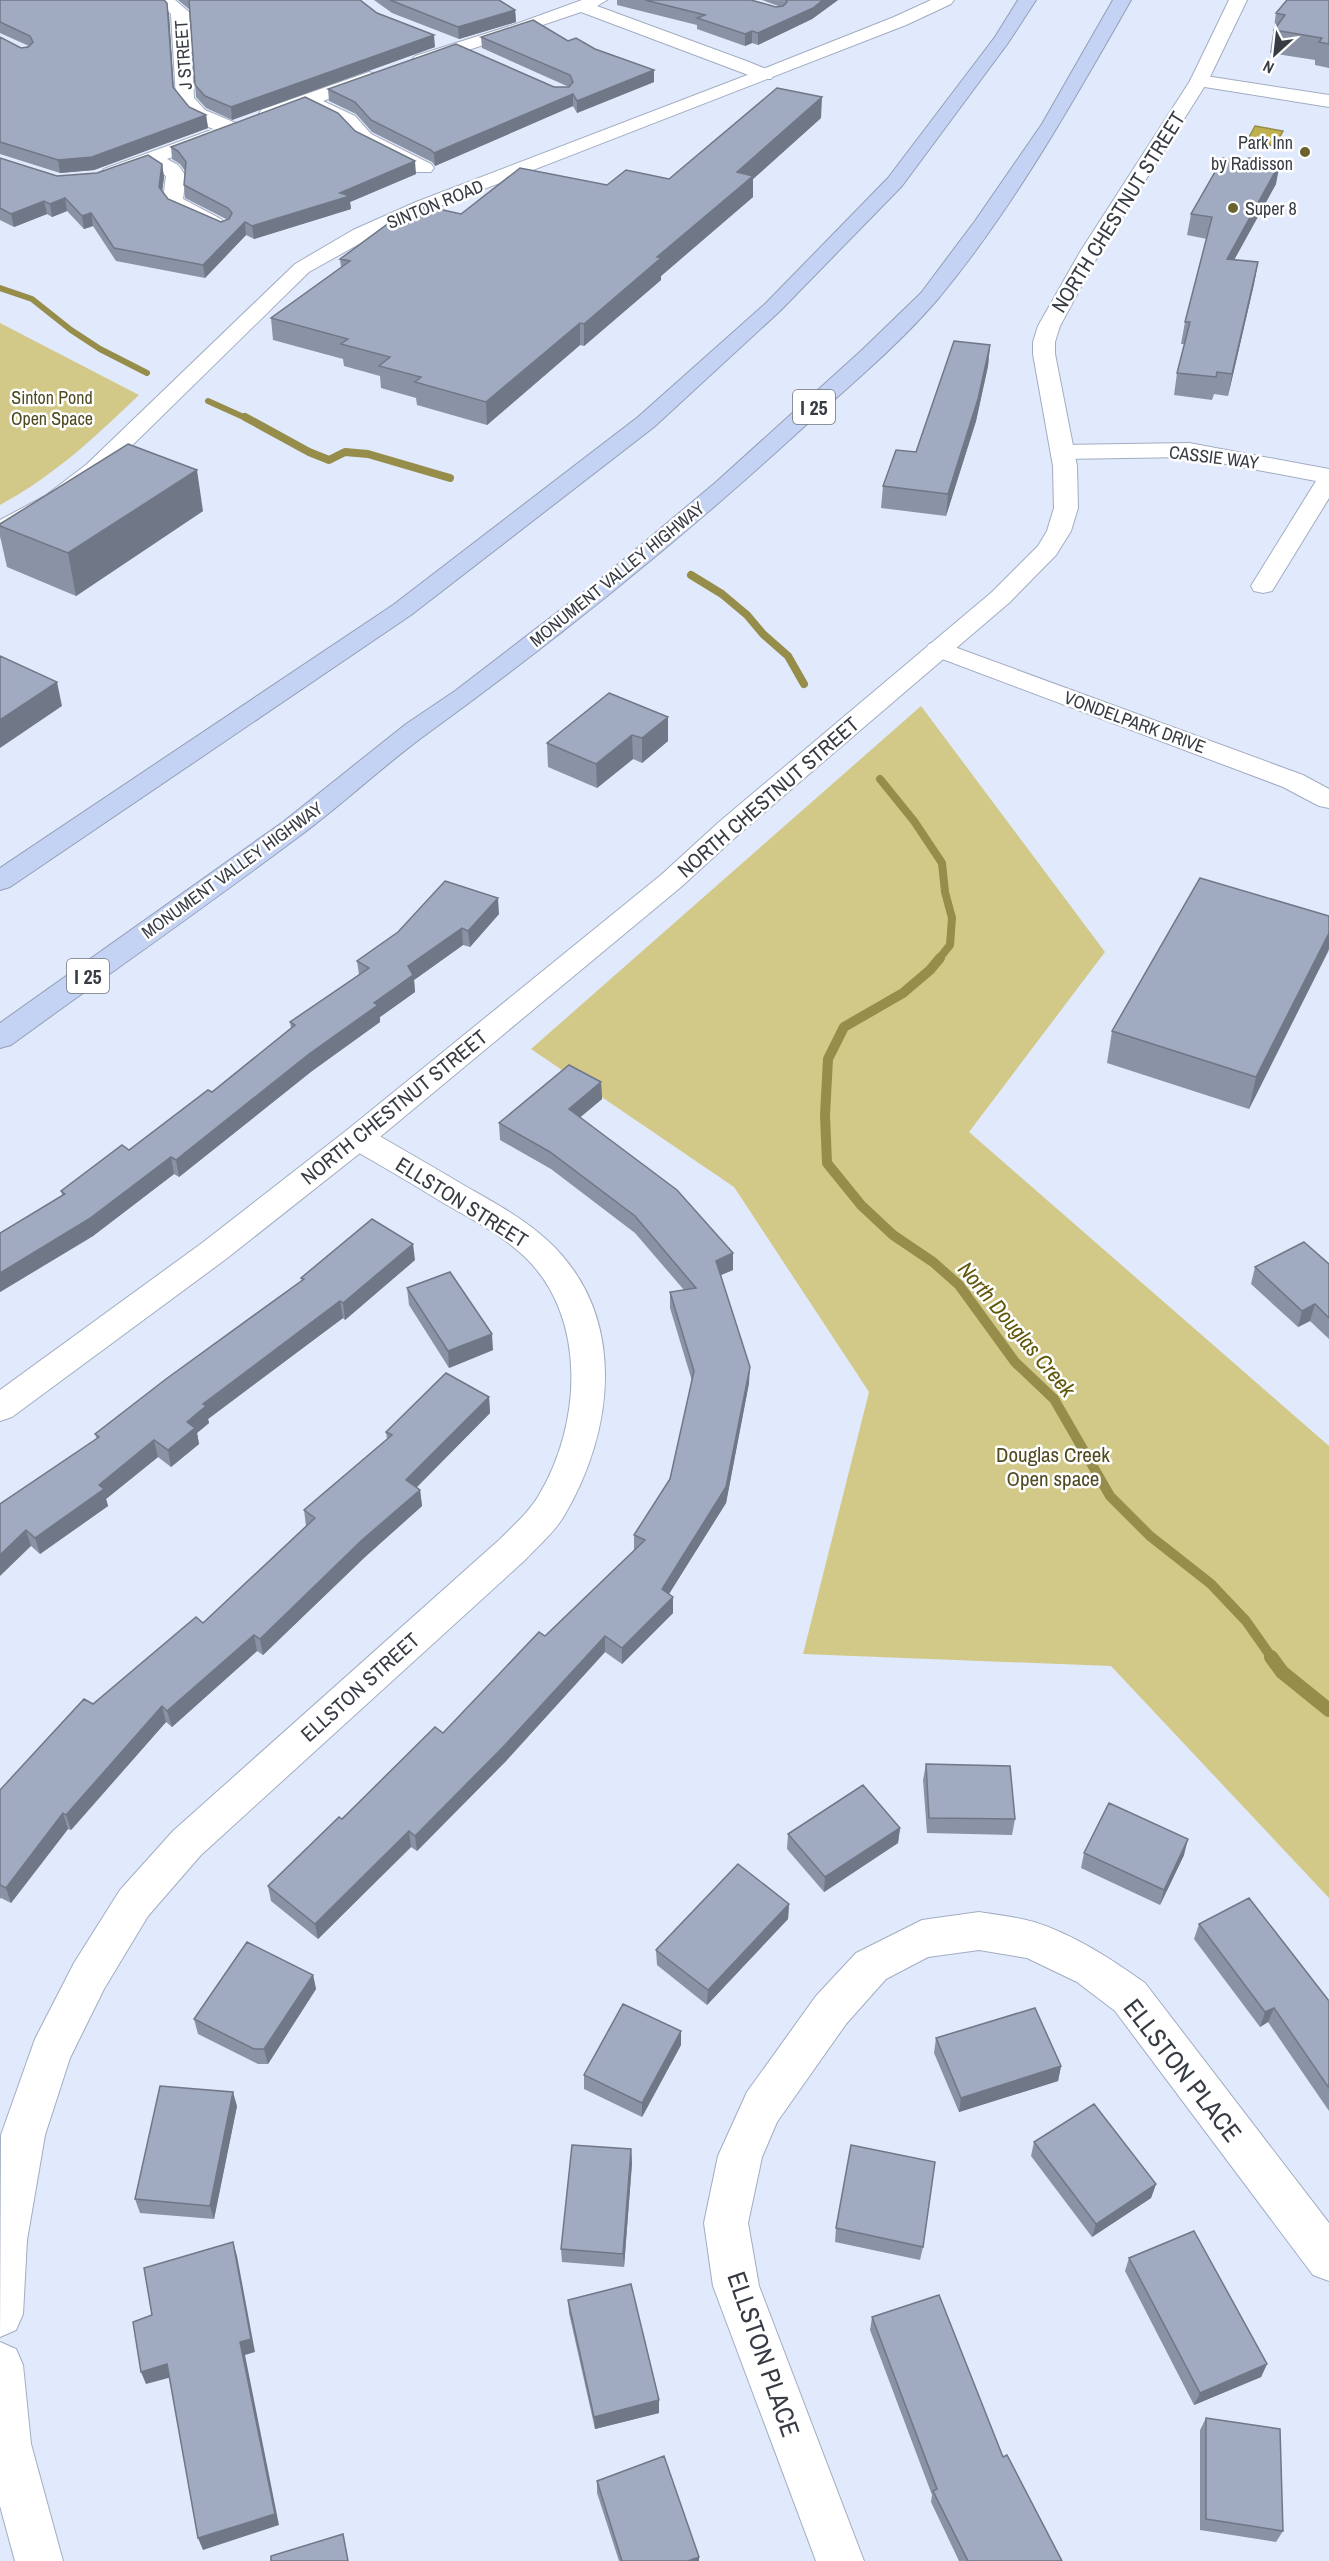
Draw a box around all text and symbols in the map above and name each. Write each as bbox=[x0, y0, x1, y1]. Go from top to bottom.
street label: J STREET bbox=[168, 19, 198, 91]
north arrow bbox=[1245, 24, 1305, 84]
text: N bbox=[1259, 55, 1277, 79]
street label: NORTH CHESTNUT STREET bbox=[1044, 106, 1192, 318]
place label: Park Inn by Radisson bbox=[1211, 130, 1293, 176]
marker: Park Inn by Radisson bbox=[1298, 145, 1312, 159]
street label: SINTON ROAD bbox=[383, 173, 487, 235]
place label: Super 8 bbox=[1245, 196, 1297, 221]
marker: Super 8 bbox=[1226, 201, 1240, 215]
park label: Sinton Pond Open Space bbox=[11, 385, 93, 431]
road number: I 25 bbox=[793, 390, 835, 424]
street label: CASSIE WAY bbox=[1168, 439, 1260, 475]
street label: MONUMENT VALLEY HIGHWAY bbox=[524, 496, 710, 652]
street label: VONDELPARK DRIVE bbox=[1061, 685, 1209, 759]
street label: NORTH CHESTNUT STREET bbox=[671, 710, 865, 884]
street label: MONUMENT VALLEY HIGHWAY bbox=[136, 796, 328, 944]
road number: I 25 bbox=[67, 959, 109, 993]
street label: NORTH CHESTNUT STREET bbox=[295, 1022, 494, 1191]
street label: ELLSTON STREET bbox=[390, 1150, 534, 1255]
water label: North Douglas Creek bbox=[951, 1255, 1083, 1404]
park label: Douglas Creek Open space bbox=[996, 1440, 1110, 1493]
street label: ELLSTON STREET bbox=[294, 1625, 426, 1748]
street label: ELLSTON PLACE bbox=[1116, 1991, 1250, 2149]
street label: ELLSTON PLACE bbox=[719, 2267, 809, 2441]

